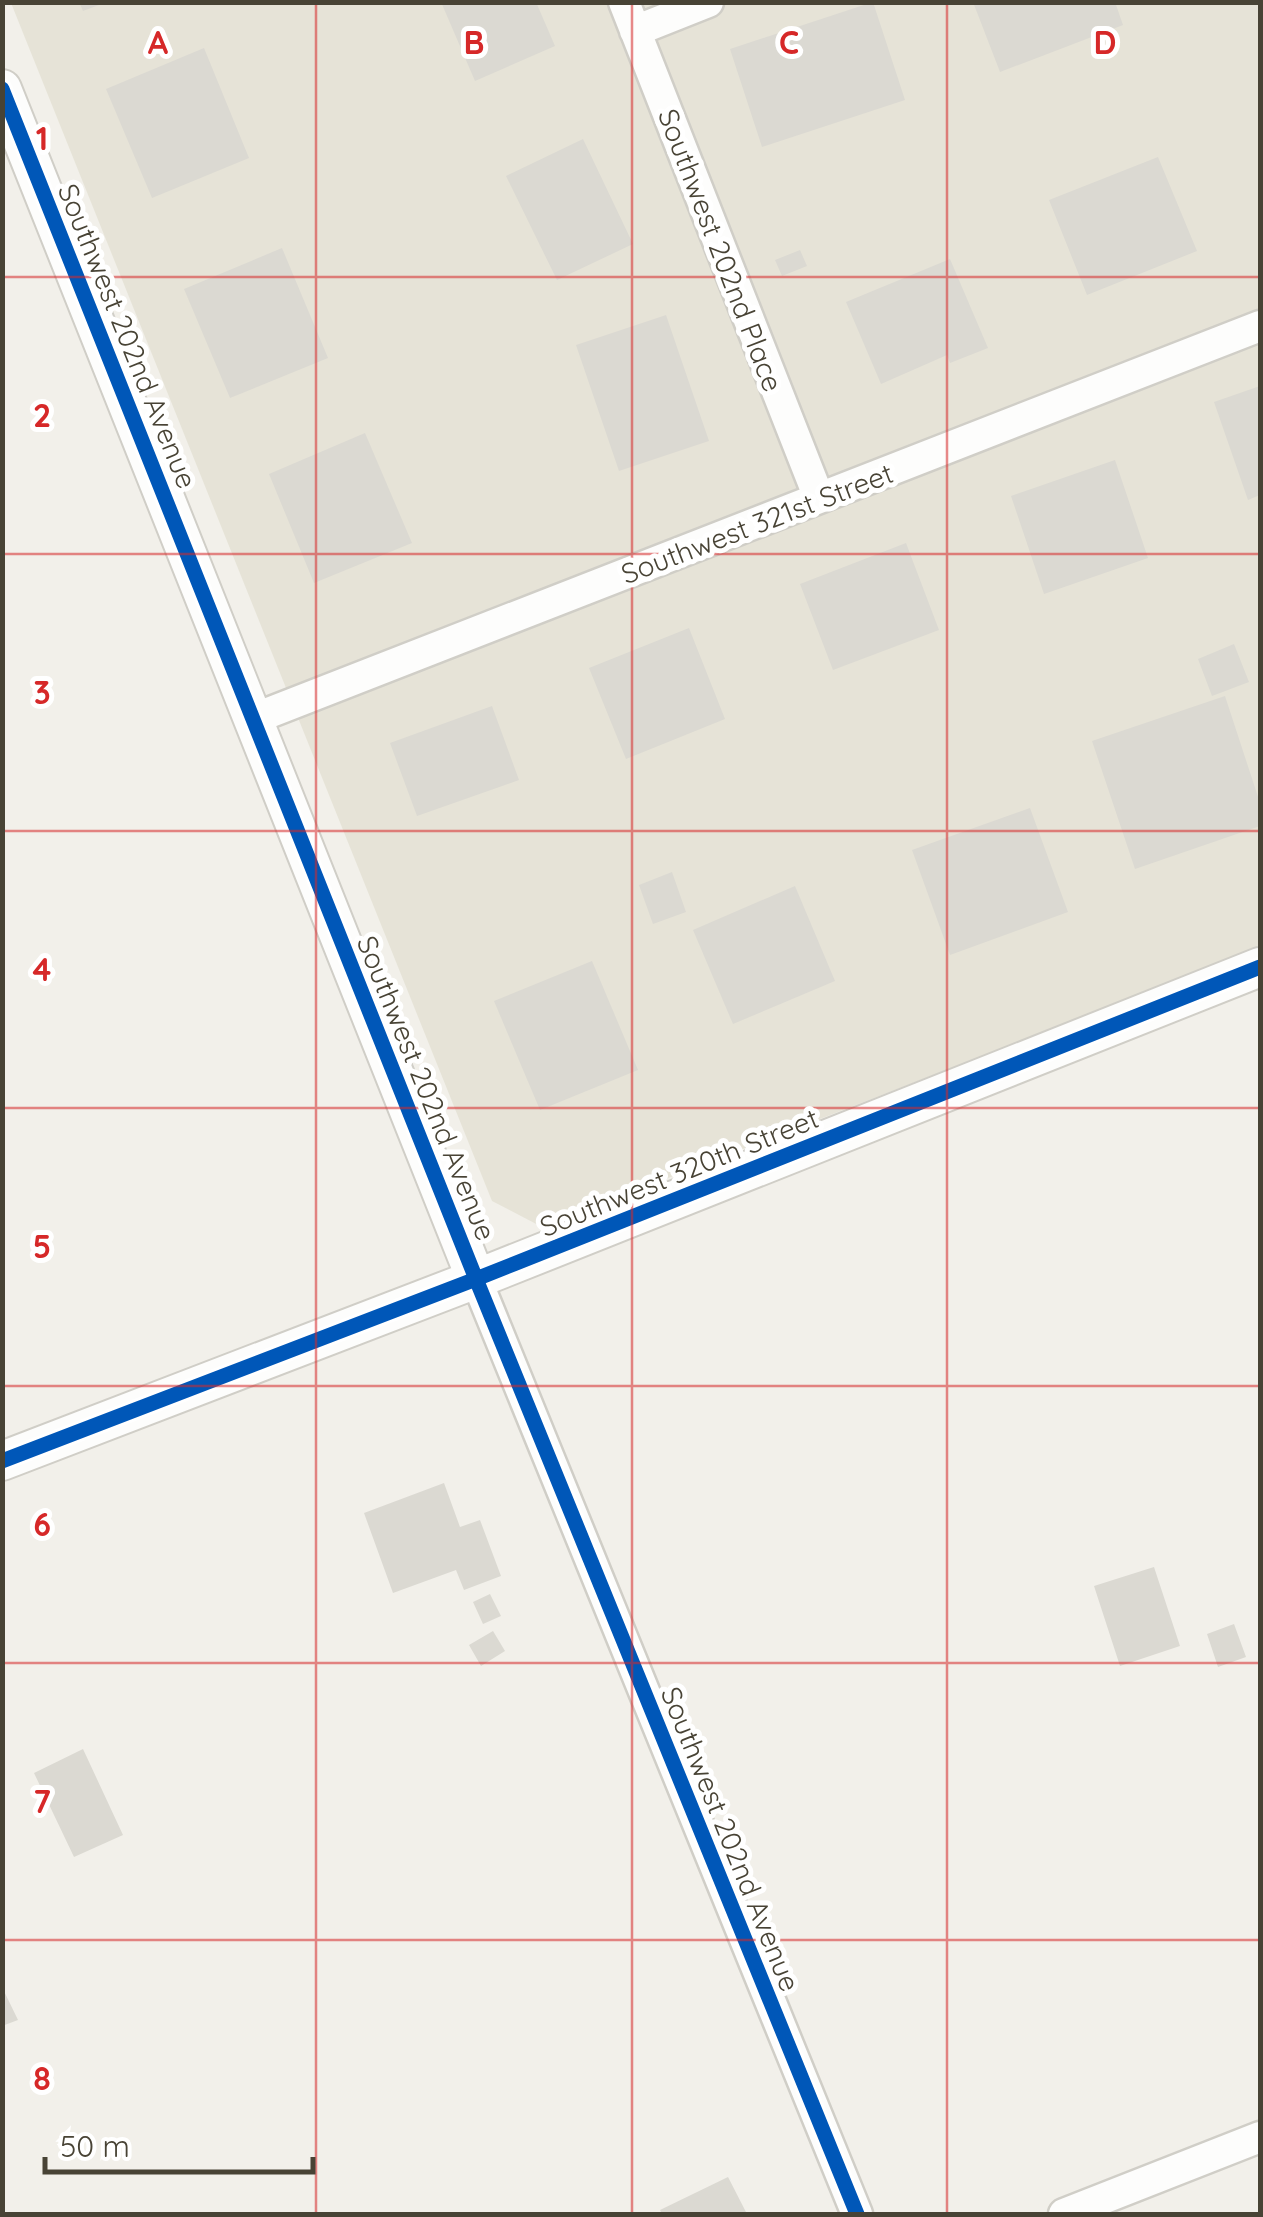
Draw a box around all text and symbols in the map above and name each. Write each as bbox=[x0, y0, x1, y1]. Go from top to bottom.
text: A bbox=[148, 22, 169, 62]
text: B bbox=[464, 22, 484, 62]
text: C bbox=[779, 22, 799, 62]
text: D bbox=[1094, 22, 1116, 62]
street label: Southwest 202nd Place bbox=[651, 104, 791, 396]
text: 1 bbox=[36, 118, 48, 158]
street label: Southwest 202nd Avenue bbox=[51, 179, 205, 493]
text: 2 bbox=[33, 395, 51, 435]
street label: Southwest 321st Street bbox=[616, 455, 898, 591]
text: 3 bbox=[33, 672, 51, 712]
street label: Southwest 202nd Avenue bbox=[350, 931, 504, 1245]
text: 4 bbox=[33, 949, 52, 989]
street label: Southwest 320th Street bbox=[535, 1100, 823, 1244]
text: 5 bbox=[33, 1226, 51, 1266]
text: 6 bbox=[33, 1504, 51, 1544]
street label: Southwest 202nd Avenue bbox=[654, 1682, 808, 1996]
text: 7 bbox=[33, 1781, 51, 1821]
text: 8 bbox=[33, 2058, 51, 2098]
scale bar bbox=[45, 2112, 312, 2174]
text: 50 m bbox=[60, 2127, 130, 2165]

